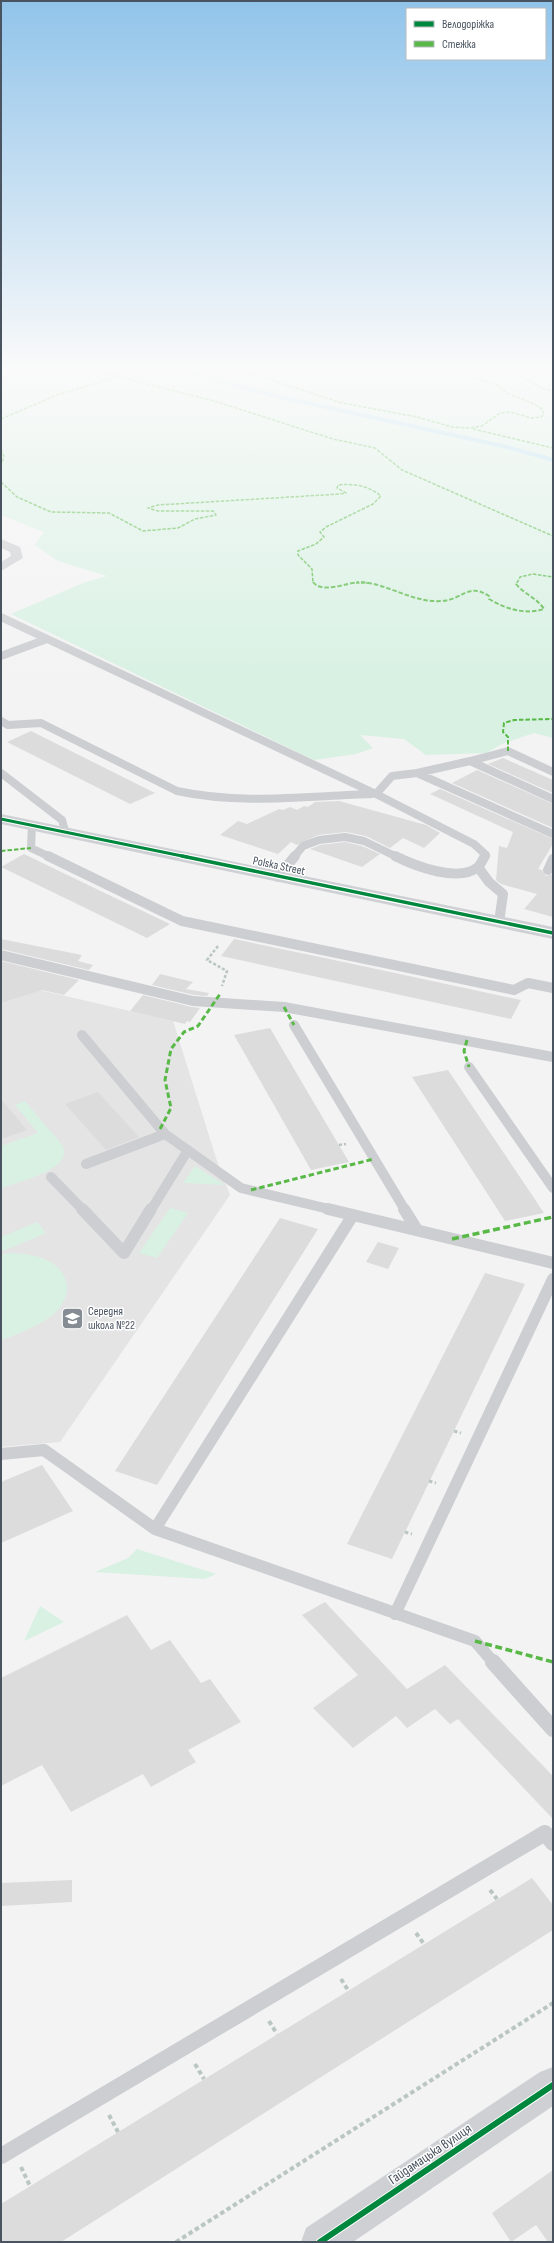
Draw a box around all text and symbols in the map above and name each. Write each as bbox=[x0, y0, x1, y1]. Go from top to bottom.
legend bbox=[406, 8, 546, 60]
text: Велодоріжка bbox=[442, 17, 494, 32]
text: Стежка bbox=[442, 37, 476, 52]
street label: Polska Street bbox=[252, 853, 307, 879]
place label: Середня школа №22 bbox=[88, 1304, 135, 1333]
school or university icon: Середня школа №22 bbox=[60, 1305, 86, 1331]
street label: Гайдамацька вулиця bbox=[385, 2120, 475, 2188]

